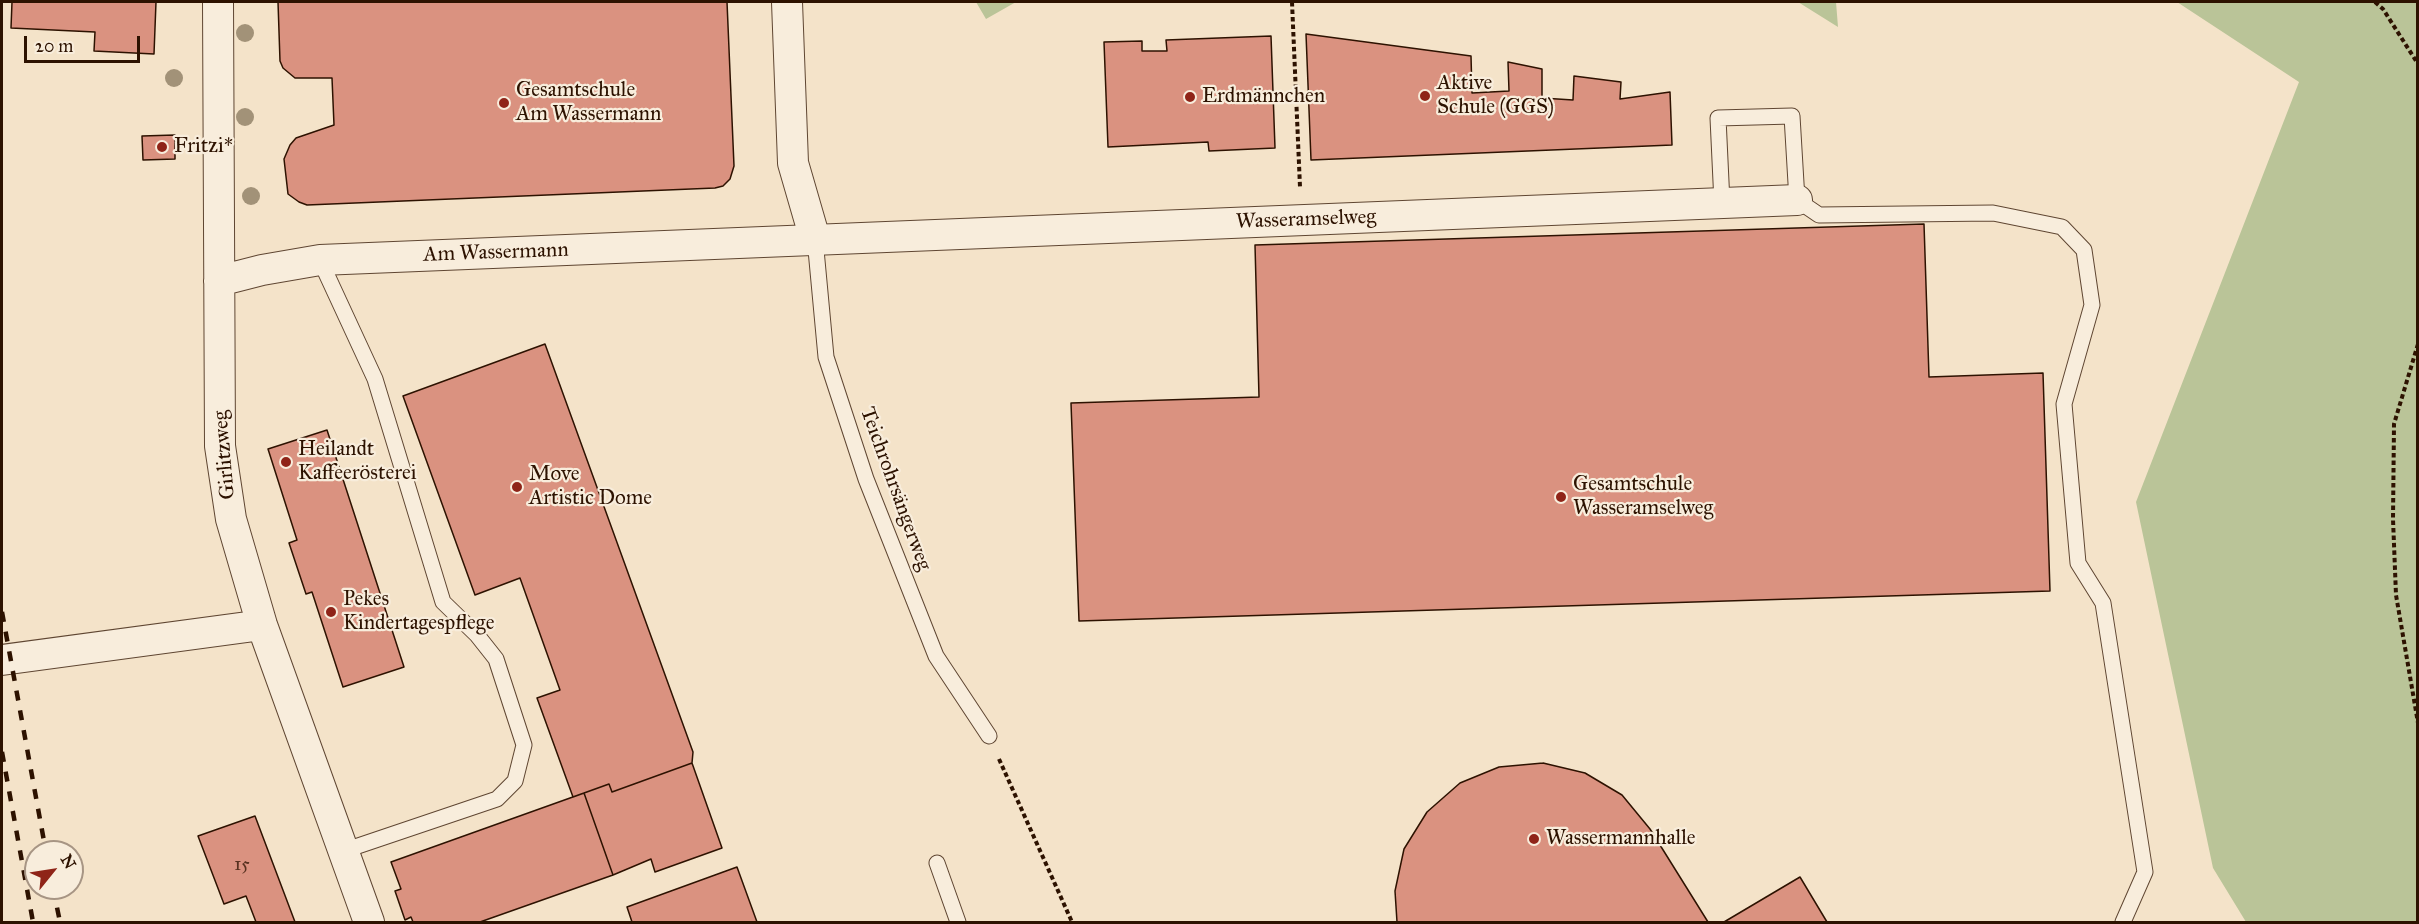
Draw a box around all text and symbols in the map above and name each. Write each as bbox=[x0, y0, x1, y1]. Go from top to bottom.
scale bar bbox=[27, 24, 142, 62]
text: 20 m bbox=[35, 35, 73, 57]
place label: Aktive Schule (GGS) bbox=[1437, 71, 1554, 121]
place label: Gesamtschule Am Wassermann bbox=[516, 78, 661, 128]
place label: Erdmännchen bbox=[1202, 84, 1325, 110]
marker: Aktive Schule (GGS) bbox=[1418, 89, 1432, 103]
marker: Erdmännchen bbox=[1183, 90, 1197, 104]
marker: Gesamtschule Am Wassermann bbox=[497, 96, 511, 110]
place label: Fritzi* bbox=[174, 134, 233, 160]
marker: Fritzi* bbox=[155, 140, 169, 154]
street label: Wasseramselweg bbox=[1235, 205, 1377, 235]
street label: Am Wassermann bbox=[423, 238, 569, 268]
street label: Teichrohrsängerweg bbox=[854, 404, 936, 574]
street label: Girlitzweg bbox=[209, 409, 241, 501]
place label: Heilandt Kaffeerösterei bbox=[298, 437, 416, 487]
marker: Heilandt Kaffeerösterei bbox=[279, 455, 293, 469]
place label: Move Artistic Dome bbox=[529, 462, 652, 512]
place label: Gesamtschule Wasseramselweg bbox=[1573, 472, 1713, 522]
marker: Move Artistic Dome bbox=[510, 480, 524, 494]
marker: Gesamtschule Wasseramselweg bbox=[1554, 490, 1568, 504]
place label: Pekes Kindertagespflege bbox=[343, 587, 494, 637]
marker: Pekes Kindertagespflege bbox=[324, 605, 338, 619]
place label: Wassermannhalle bbox=[1546, 826, 1696, 852]
marker: Wassermannhalle bbox=[1527, 832, 1541, 846]
north arrow bbox=[24, 840, 84, 900]
text: N bbox=[57, 851, 80, 872]
house number: 15 bbox=[234, 855, 250, 877]

